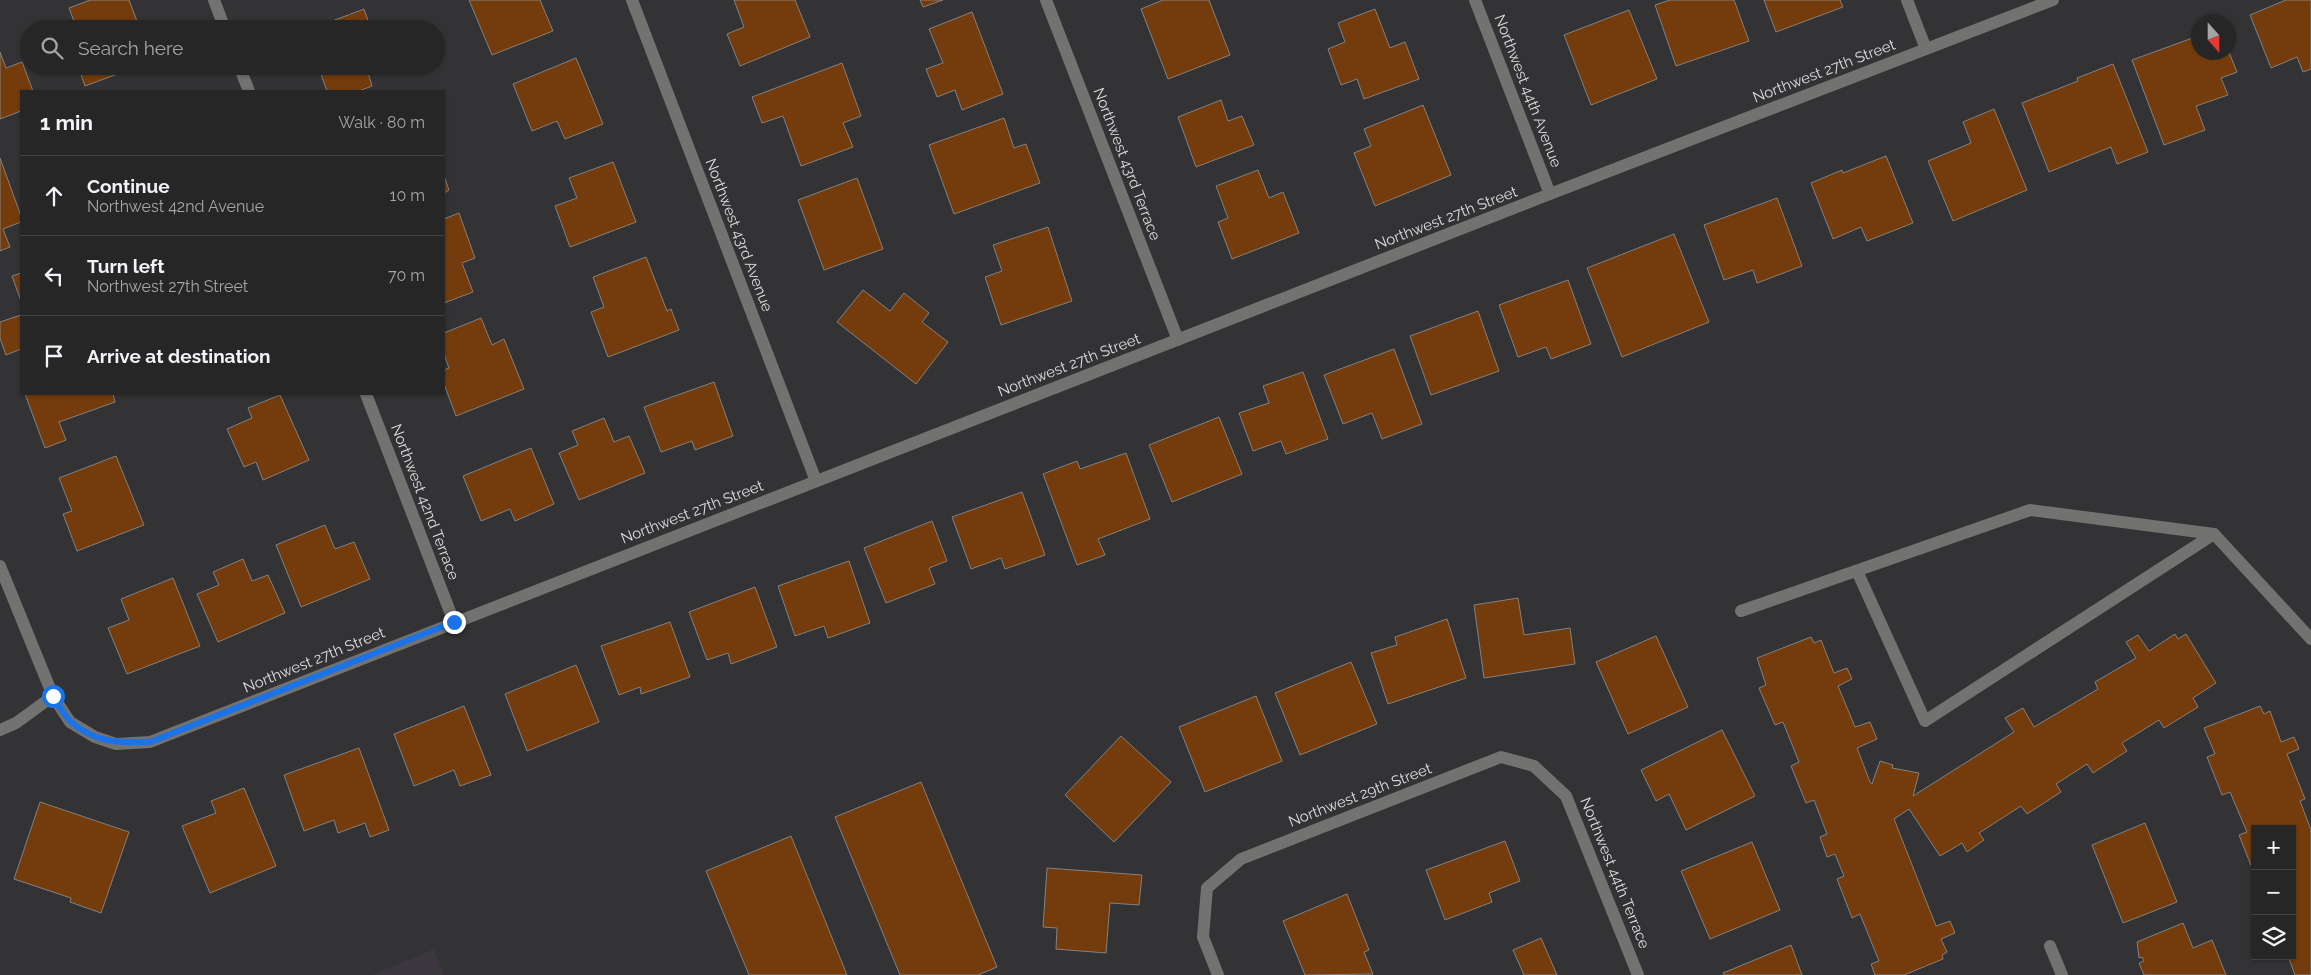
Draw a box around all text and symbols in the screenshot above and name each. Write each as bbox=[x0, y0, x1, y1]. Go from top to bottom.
street label: Northwest 44th Avenue bbox=[1491, 12, 1566, 170]
north arrow bbox=[2191, 15, 2236, 60]
search box bbox=[20, 20, 445, 75]
icon: search bbox=[38, 34, 66, 62]
street label: Northwest 27th Street bbox=[1750, 36, 1898, 106]
text: Search here bbox=[78, 37, 184, 59]
street label: Northwest 43rd Terrace bbox=[1090, 85, 1164, 243]
text: 1 min bbox=[40, 110, 93, 135]
text: Walk · 80 m bbox=[338, 113, 425, 132]
street label: Northwest 43rd Avenue bbox=[701, 156, 777, 314]
text: Continue bbox=[87, 175, 170, 197]
icon: ahead bbox=[40, 182, 68, 210]
street label: Northwest 27th Street bbox=[1372, 183, 1520, 253]
text: 10 m bbox=[390, 186, 425, 205]
text: Northwest 42nd Avenue bbox=[87, 197, 264, 216]
text: Turn left bbox=[87, 255, 164, 277]
icon: left bbox=[40, 262, 68, 290]
text: 70 m bbox=[388, 266, 425, 285]
text: Northwest 27th Street bbox=[87, 277, 248, 296]
street label: Northwest 27th Street bbox=[995, 330, 1143, 400]
icon: arrive bbox=[40, 342, 68, 370]
text: Arrive at destination bbox=[87, 345, 271, 367]
street label: Northwest 42nd Terrace bbox=[387, 422, 463, 583]
street label: Northwest 27th Street bbox=[618, 477, 766, 547]
route end bbox=[443, 611, 466, 634]
street label: Northwest 27th Street bbox=[241, 623, 387, 697]
route start bbox=[42, 685, 65, 708]
street label: Northwest 29th Street bbox=[1286, 759, 1434, 831]
street label: Northwest 44th Terrace bbox=[1576, 795, 1654, 951]
map controls bbox=[2251, 825, 2296, 960]
button: + bbox=[2251, 825, 2296, 870]
button: − bbox=[2251, 870, 2296, 915]
button: layers bbox=[2251, 915, 2296, 960]

